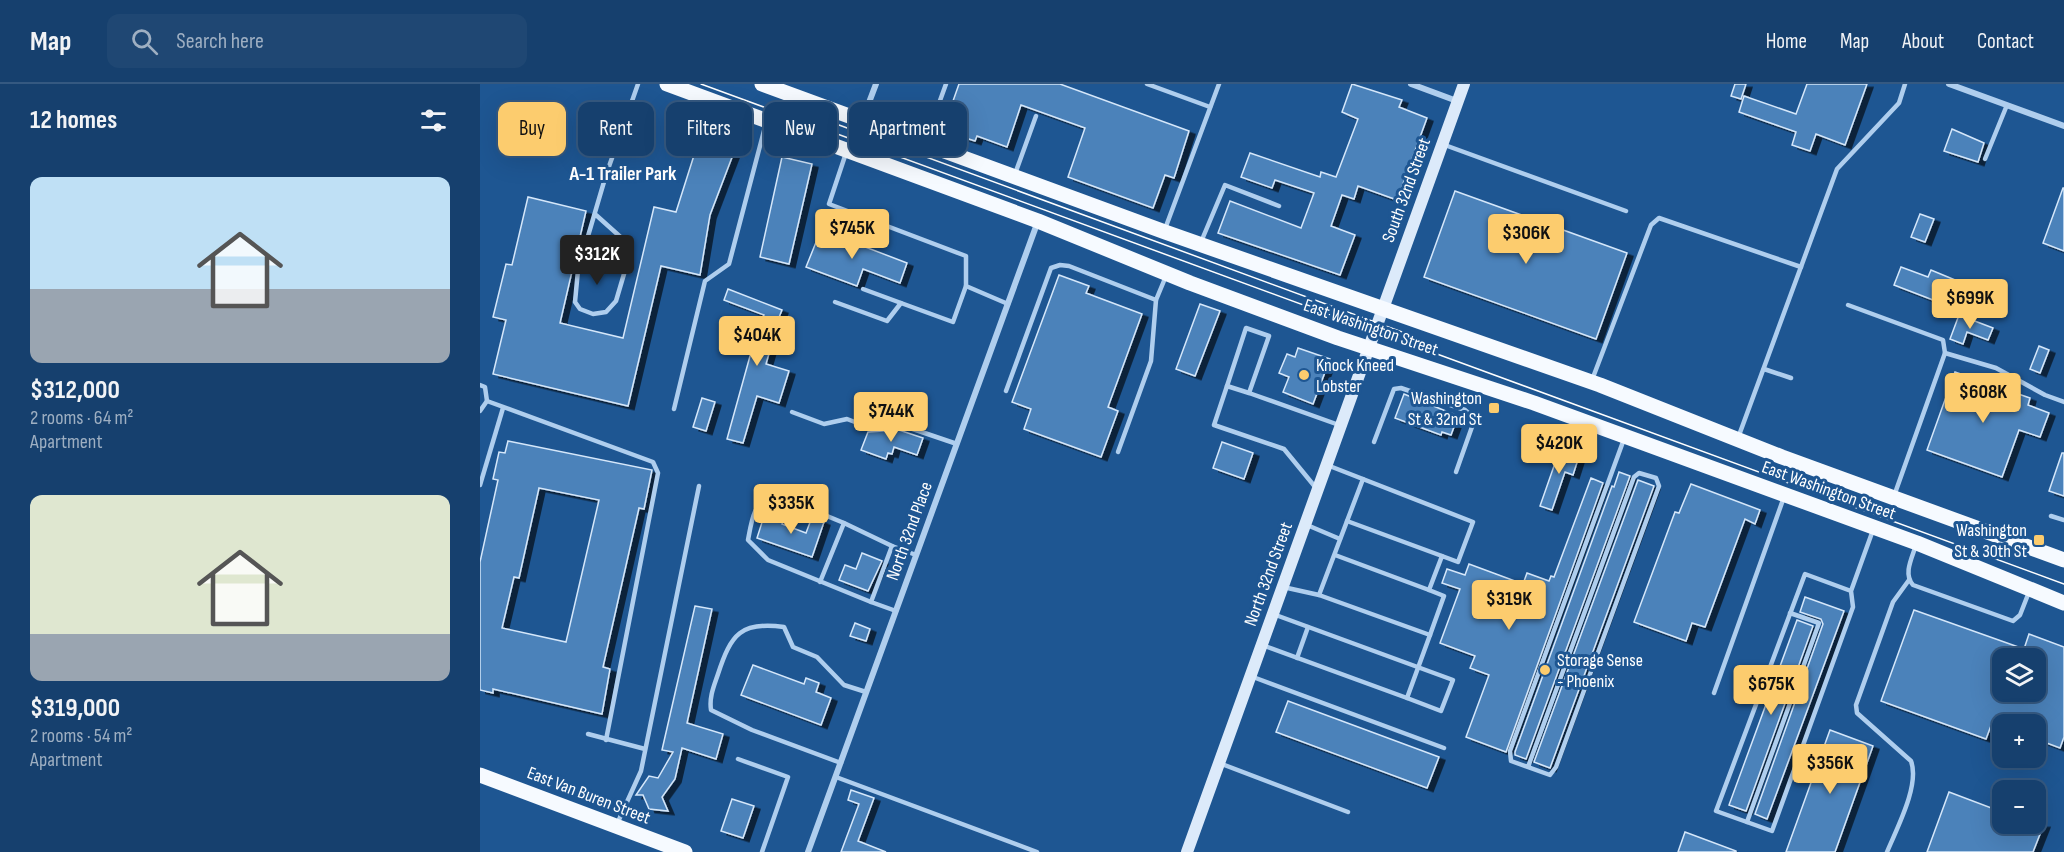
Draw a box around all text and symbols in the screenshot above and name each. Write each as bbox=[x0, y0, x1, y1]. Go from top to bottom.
search box bbox=[107, 14, 527, 68]
text: Map bbox=[30, 25, 71, 58]
icon: search bbox=[128, 25, 161, 58]
text: Search here bbox=[176, 28, 264, 55]
text: Home bbox=[1766, 29, 1807, 54]
text: Map bbox=[1840, 29, 1869, 54]
text: About bbox=[1902, 29, 1944, 54]
text: Contact bbox=[1977, 29, 2034, 54]
chip: Buy bbox=[498, 102, 566, 156]
chip: Rent bbox=[578, 102, 654, 156]
chip: Filters bbox=[666, 102, 752, 156]
chip: New bbox=[764, 102, 837, 156]
chip: Apartment bbox=[849, 102, 967, 156]
icon: filters bbox=[417, 104, 450, 137]
text: 12 homes bbox=[30, 105, 117, 136]
street label: South 32nd Street bbox=[1378, 135, 1435, 245]
district label: A-1 Trailer Park bbox=[568, 162, 677, 186]
pin: $745K bbox=[810, 209, 894, 260]
pin: $306K bbox=[1484, 214, 1568, 265]
icon: home bbox=[186, 216, 294, 324]
text: $745K bbox=[829, 216, 875, 240]
text: $306K bbox=[1502, 221, 1550, 245]
pin: $312K bbox=[555, 235, 639, 286]
text: $312K bbox=[574, 242, 620, 266]
pin: $699K bbox=[1928, 279, 2012, 330]
text: $699K bbox=[1946, 286, 1994, 310]
street label: East Washington Street bbox=[1301, 295, 1441, 360]
pin: $404K bbox=[715, 316, 799, 367]
text: $404K bbox=[733, 323, 781, 347]
place label: Knock Kneed Lobster bbox=[1316, 355, 1394, 397]
marker: Knock Kneed Lobster bbox=[1297, 368, 1311, 382]
pin: $608K bbox=[1941, 373, 2025, 424]
text: $312,000 bbox=[30, 375, 120, 406]
text: $608K bbox=[1959, 380, 2007, 404]
place label: Washington St & 32nd St bbox=[1408, 388, 1483, 430]
pin: $744K bbox=[849, 392, 933, 443]
text: $744K bbox=[868, 399, 914, 423]
marker: Washington St & 32nd St bbox=[1487, 401, 1501, 415]
text: 2 rooms · 64 m² bbox=[30, 406, 134, 430]
pin: $420K bbox=[1517, 424, 1601, 475]
text: Apartment bbox=[30, 430, 103, 454]
text: $420K bbox=[1535, 431, 1583, 455]
street label: East Washington Street bbox=[1759, 457, 1899, 525]
street label: North 32nd Place bbox=[882, 479, 937, 583]
pin: $335K bbox=[749, 484, 833, 535]
text: $335K bbox=[768, 491, 814, 515]
street label: North 32nd Street bbox=[1240, 519, 1297, 629]
place label: Washington St & 30th St bbox=[1954, 520, 2028, 562]
marker: Washington St & 30th St bbox=[2032, 533, 2046, 547]
icon: home bbox=[186, 534, 294, 642]
pin: $319K bbox=[1467, 580, 1551, 631]
text: $319K bbox=[1486, 587, 1532, 611]
map controls bbox=[1992, 648, 2046, 834]
button: layers bbox=[1992, 648, 2046, 702]
place label: Storage Sense - Phoenix bbox=[1557, 650, 1643, 692]
marker: Storage Sense - Phoenix bbox=[1538, 663, 1552, 677]
pin: $675K bbox=[1729, 665, 1813, 716]
text: $675K bbox=[1748, 672, 1795, 696]
text: $319,000 bbox=[30, 693, 120, 724]
button: + bbox=[1992, 714, 2046, 768]
text: 2 rooms · 54 m² bbox=[30, 724, 132, 748]
pin: $356K bbox=[1788, 744, 1872, 795]
text: Apartment bbox=[30, 748, 103, 772]
text: $356K bbox=[1806, 751, 1854, 775]
street label: East Van Buren Street bbox=[524, 762, 654, 829]
button: − bbox=[1992, 780, 2046, 834]

